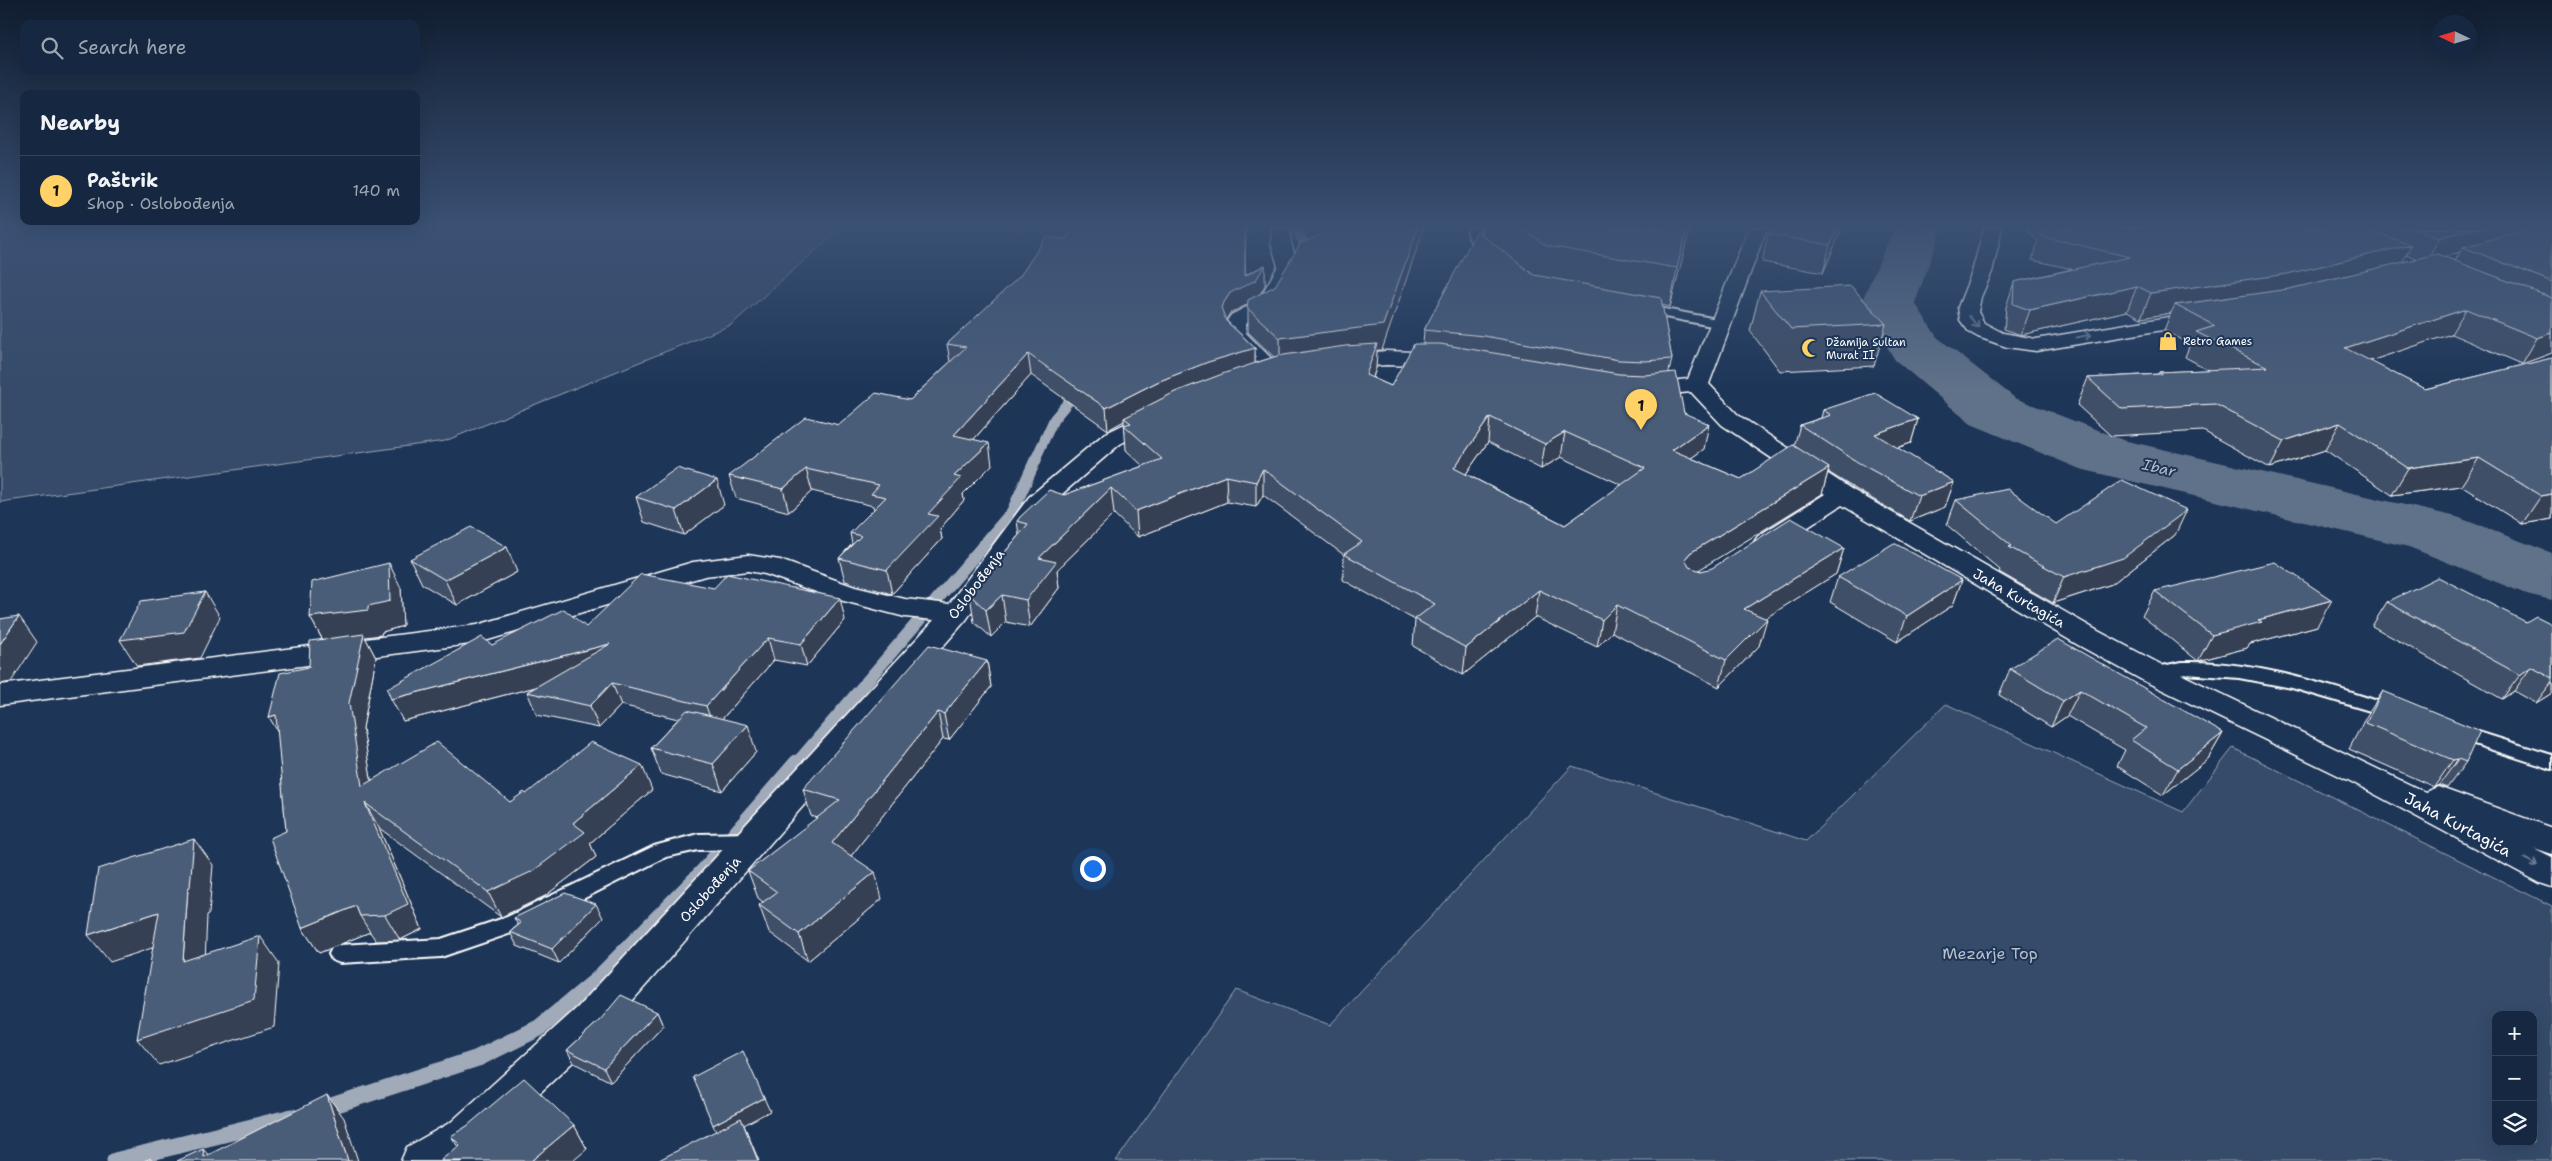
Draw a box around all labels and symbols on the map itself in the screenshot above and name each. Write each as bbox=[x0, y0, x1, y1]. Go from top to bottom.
north arrow bbox=[2432, 15, 2477, 60]
one-way arrow bbox=[1968, 316, 1979, 329]
shop icon: Retro Games bbox=[2157, 330, 2179, 352]
one-way arrow bbox=[2076, 331, 2092, 341]
place label: Retro Games bbox=[2183, 334, 2252, 349]
place label: Džamija Sultan Murat II bbox=[1826, 335, 1906, 363]
mosque icon: Džamija Sultan Murat II bbox=[1800, 337, 1822, 359]
pin: 1 bbox=[1625, 389, 1657, 430]
water label: Ibar bbox=[2139, 454, 2179, 482]
street label: Oslobođenja bbox=[944, 545, 1008, 623]
street label: Jaha Kurtagića bbox=[1970, 564, 2069, 632]
street label: Jaha Kurtagića bbox=[2401, 787, 2515, 861]
street label: Oslobođenja bbox=[675, 852, 745, 926]
your location bbox=[1080, 856, 1106, 882]
one-way arrow bbox=[2523, 857, 2538, 867]
park label: Mezarje Top bbox=[1942, 943, 2038, 964]

